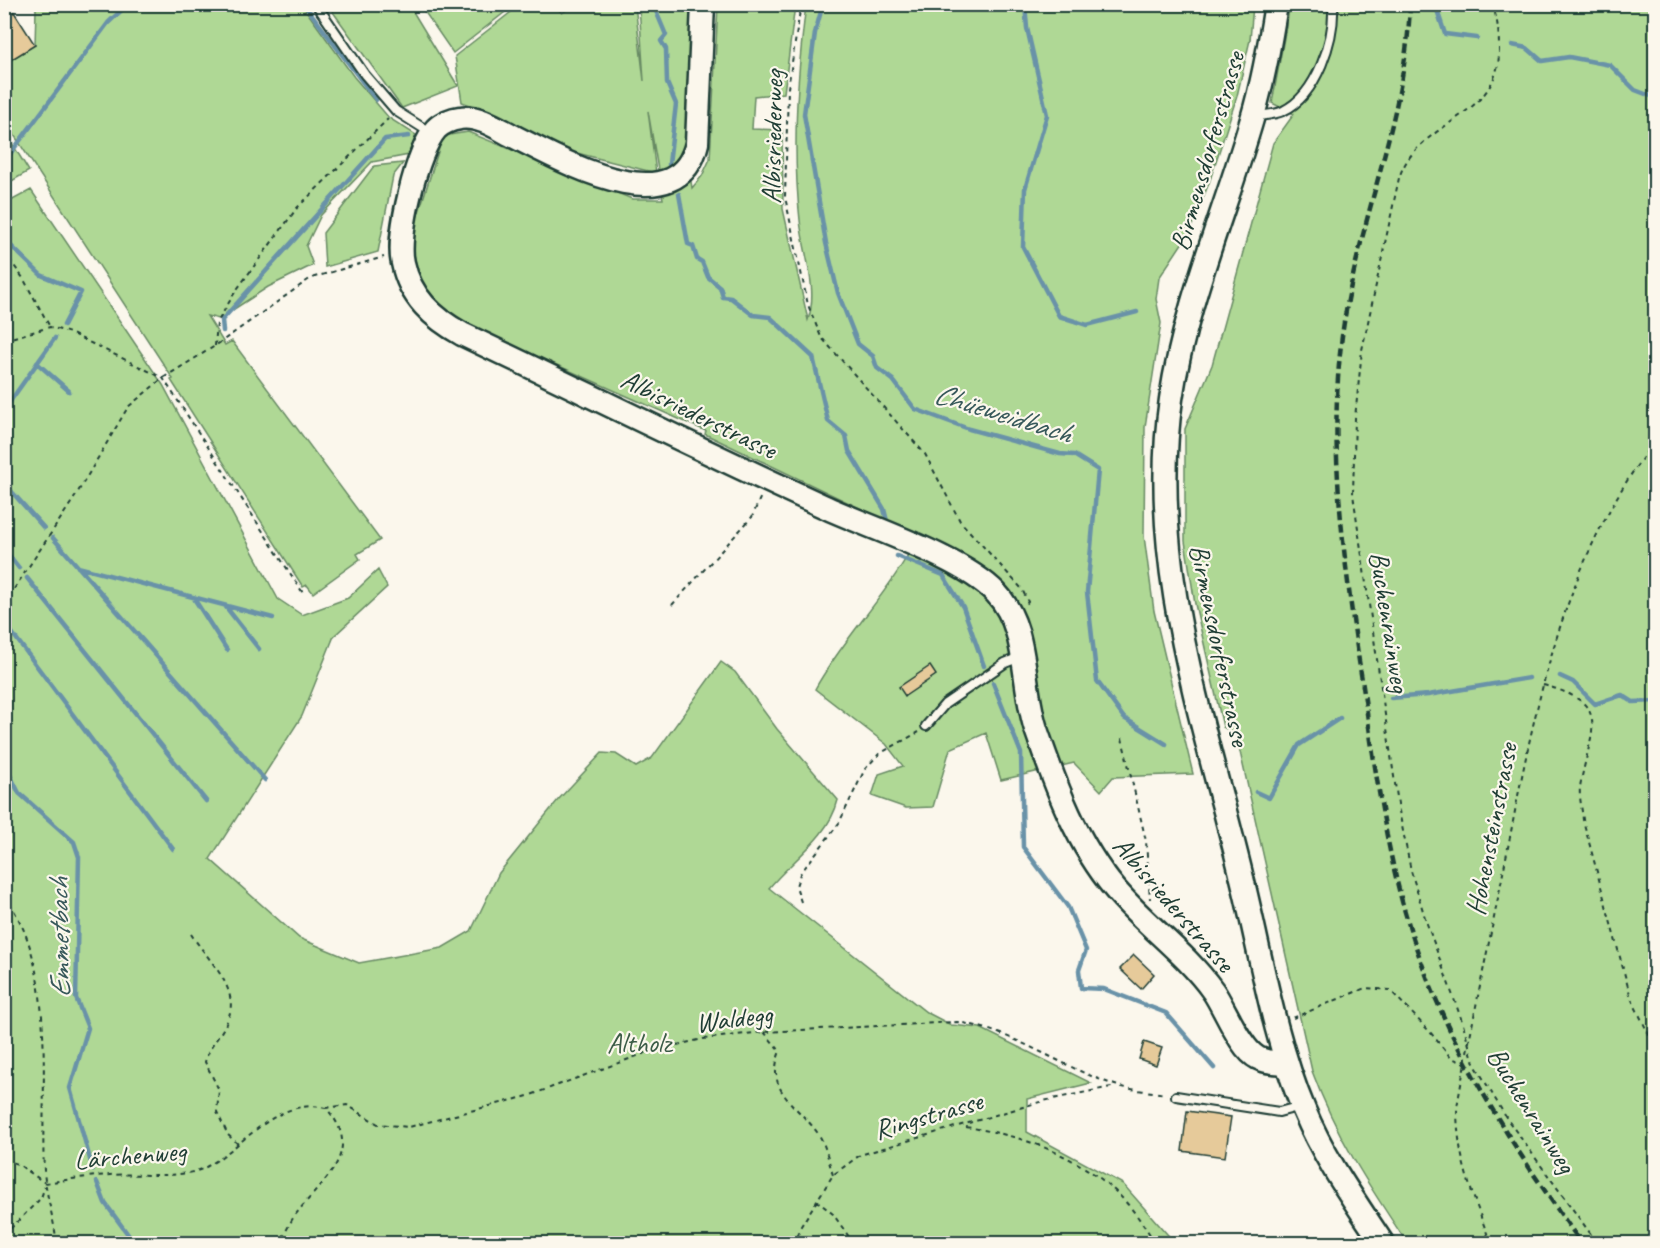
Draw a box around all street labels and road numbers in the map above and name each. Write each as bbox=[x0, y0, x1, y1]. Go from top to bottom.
street label: Birmensdorferstrasse bbox=[1162, 46, 1253, 254]
street label: Albisriederweg bbox=[753, 68, 791, 204]
street label: Albisriederstrasse bbox=[616, 361, 784, 468]
street label: Birmensdorferstrasse bbox=[1182, 541, 1259, 751]
street label: Buchenrainweg bbox=[1362, 549, 1419, 696]
street label: Hohensteinstrasse bbox=[1457, 738, 1525, 918]
street label: Albisriederstrasse bbox=[1105, 829, 1244, 981]
street label: Waldegg bbox=[694, 996, 775, 1040]
street label: Buchenrainweg bbox=[1479, 1040, 1585, 1180]
street label: Ringstrasse bbox=[870, 1082, 988, 1147]
street label: Lärchenweg bbox=[73, 1133, 189, 1177]

